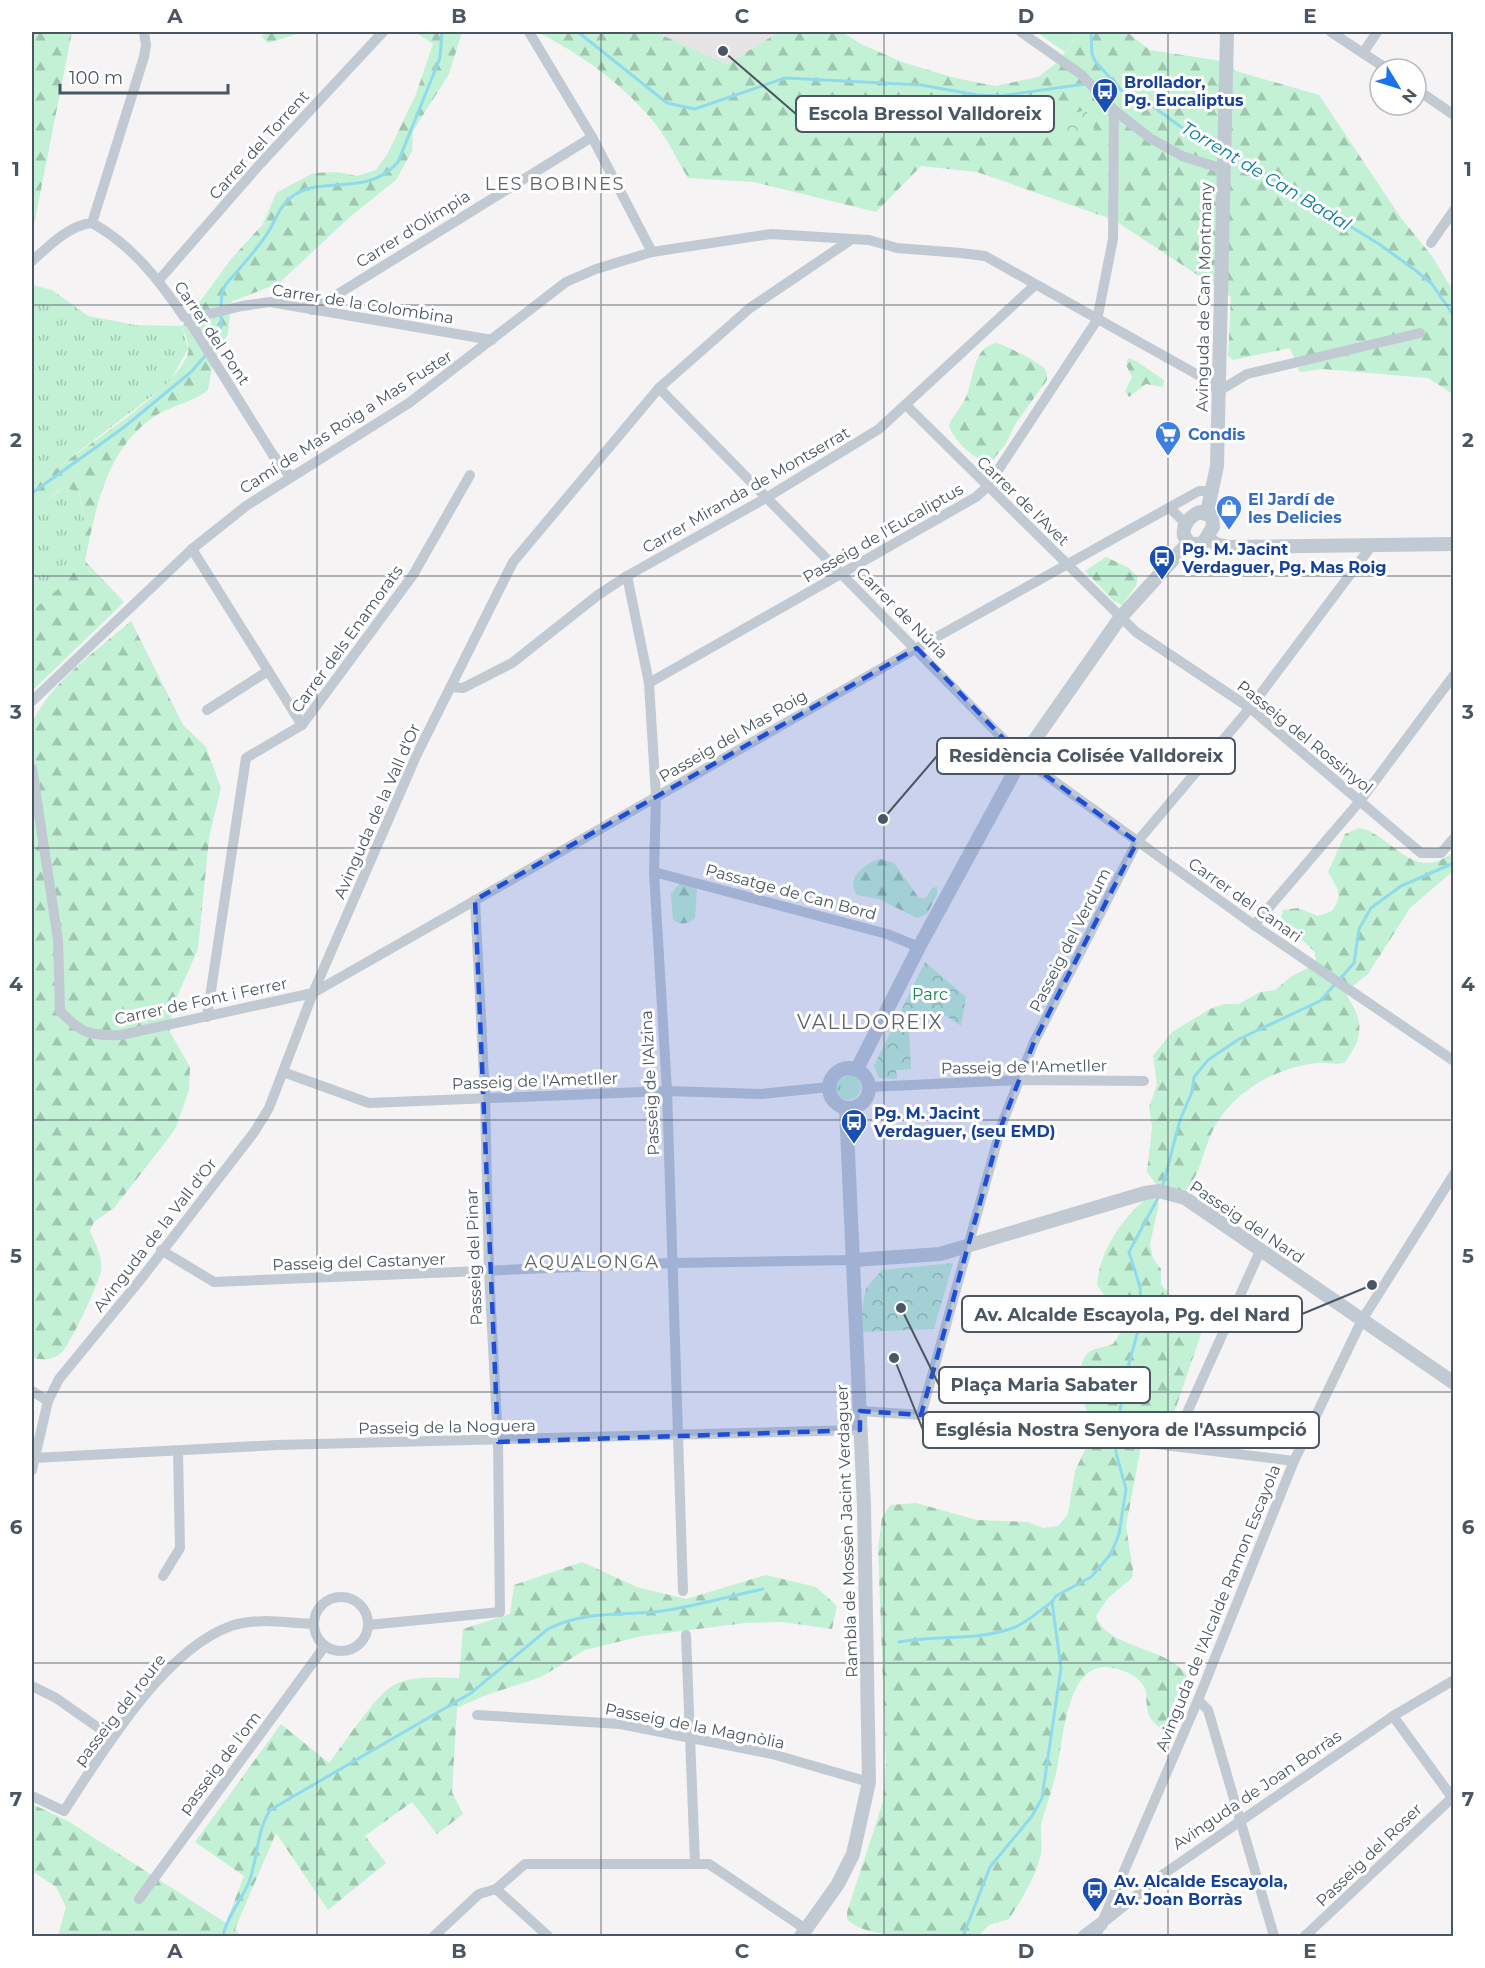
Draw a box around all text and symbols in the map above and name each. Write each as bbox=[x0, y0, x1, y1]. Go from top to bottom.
text: A bbox=[166, 4, 183, 28]
text: B bbox=[451, 4, 467, 28]
text: C bbox=[735, 4, 750, 28]
text: D bbox=[1018, 4, 1034, 28]
text: E bbox=[1303, 4, 1317, 28]
scale bar bbox=[60, 57, 228, 95]
north arrow bbox=[1368, 57, 1428, 117]
text: 100 m bbox=[69, 67, 123, 89]
place label: Brollador, Pg. Eucaliptus bbox=[1124, 73, 1244, 110]
bus stop icon: Brollador, Pg. Eucaliptus bbox=[1090, 76, 1120, 114]
text: N bbox=[1398, 85, 1421, 107]
street label: Carrer del Torrent bbox=[205, 86, 313, 203]
callout: Escola Bressol Valldoreix bbox=[796, 96, 1054, 132]
text: Escola Bressol Valldoreix bbox=[808, 103, 1042, 125]
water label: Torrent de Can Badal bbox=[1177, 117, 1355, 236]
text: 1 bbox=[12, 157, 20, 181]
text: 1 bbox=[1464, 157, 1472, 181]
district label: LES BOBINES bbox=[485, 173, 625, 195]
street label: Avinguda de Can Montmany bbox=[1192, 182, 1216, 412]
street label: Carrer d'Olímpia bbox=[352, 186, 474, 272]
street label: Carrer del Pont bbox=[170, 277, 254, 389]
street label: Carrer de la Colombina bbox=[271, 280, 455, 328]
street label: Camí de Mas Roig a Mas Fuster bbox=[236, 346, 456, 498]
supermarket icon: Condis bbox=[1153, 419, 1183, 457]
street label: Carrer Miranda de Montserrat bbox=[639, 422, 854, 557]
place label: Condis bbox=[1188, 425, 1246, 444]
text: 2 bbox=[10, 428, 22, 452]
text: 2 bbox=[1462, 428, 1474, 452]
street label: Carrer de l'Avet bbox=[973, 452, 1073, 550]
street label: Passeig de l'Eucaliptus bbox=[799, 479, 967, 587]
place label: El Jardí de les Delicies bbox=[1248, 490, 1342, 527]
shop icon: El Jardí de les Delicies bbox=[1214, 493, 1244, 531]
place label: Pg. M. Jacint Verdaguer, Pg. Mas Roig bbox=[1181, 540, 1387, 577]
bus stop icon: Pg. M. Jacint Verdaguer, Pg. Mas Roig bbox=[1147, 543, 1177, 581]
street label: Carrer dels Enamorats bbox=[287, 561, 407, 716]
street label: Carrer de Núria bbox=[852, 563, 952, 663]
street label: Passeig del Rossinyol bbox=[1233, 676, 1377, 798]
street label: Passeig del Mas Roig bbox=[655, 686, 811, 786]
text: 3 bbox=[9, 700, 22, 724]
text: 3 bbox=[1461, 700, 1474, 724]
street label: Avinguda de la Vall d'Or bbox=[330, 720, 424, 902]
callout: Residència Colisée Valldoreix bbox=[937, 738, 1235, 774]
text: Residència Colisée Valldoreix bbox=[949, 745, 1224, 767]
street label: Carrer del Canari bbox=[1185, 854, 1305, 946]
street label: Passatge de Can Bord bbox=[703, 860, 879, 924]
street label: Passeig del Verdum bbox=[1025, 865, 1115, 1015]
text: 4 bbox=[9, 972, 23, 996]
text: 4 bbox=[1461, 972, 1475, 996]
street label: Carrer de Font i Ferrer bbox=[113, 973, 289, 1029]
park label: Parc bbox=[912, 985, 948, 1004]
street label: Passeig de l'Alzina bbox=[637, 1010, 663, 1156]
district label: VALLDOREIX bbox=[797, 1010, 943, 1034]
street label: Passeig de l'Ametller bbox=[941, 1056, 1107, 1078]
street label: Passeig de l'Ametller bbox=[452, 1069, 618, 1093]
place label: Pg. M. Jacint Verdaguer, (seu EMD) bbox=[873, 1104, 1056, 1141]
bus stop icon: Pg. M. Jacint Verdaguer, (seu EMD) bbox=[839, 1107, 869, 1145]
street label: Avinguda de la Vall d'Or bbox=[89, 1154, 221, 1316]
street label: Passeig del Nard bbox=[1186, 1177, 1308, 1267]
street label: Passeig del Pinar bbox=[462, 1188, 486, 1326]
text: 5 bbox=[10, 1244, 22, 1268]
text: 5 bbox=[1462, 1244, 1474, 1268]
street label: Passeig del Castanyer bbox=[272, 1249, 446, 1275]
district label: AQUALONGA bbox=[524, 1251, 660, 1273]
callout: Av. Alcalde Escayola, Pg. del Nard bbox=[962, 1296, 1302, 1332]
text: Av. Alcalde Escayola, Pg. del Nard bbox=[973, 1304, 1290, 1326]
callout: Plaça Maria Sabater bbox=[939, 1367, 1150, 1403]
text: Plaça Maria Sabater bbox=[951, 1374, 1138, 1396]
street label: Rambla de Mossèn Jacint Verdaguer bbox=[832, 1384, 862, 1678]
callout: Església Nostra Senyora de l'Assumpció bbox=[923, 1412, 1319, 1448]
street label: Passeig de la Noguera bbox=[358, 1416, 536, 1438]
text: Església Nostra Senyora de l'Assumpció bbox=[935, 1419, 1307, 1441]
street label: Avinguda de l'Alcalde Ramon Escayola bbox=[1152, 1462, 1284, 1754]
text: 6 bbox=[10, 1515, 23, 1539]
text: 6 bbox=[1462, 1515, 1475, 1539]
street label: passeig del roure bbox=[70, 1650, 170, 1770]
street label: Passeig de la Magnòlia bbox=[604, 1699, 786, 1753]
street label: passeig de l'om bbox=[175, 1708, 265, 1818]
street label: Avinguda de Joan Borràs bbox=[1169, 1726, 1345, 1854]
text: 7 bbox=[10, 1787, 22, 1811]
text: 7 bbox=[1462, 1787, 1474, 1811]
street label: Passeig del Roser bbox=[1312, 1800, 1426, 1910]
place label: Av. Alcalde Escayola, Av. Joan Borràs bbox=[1113, 1872, 1288, 1909]
bus stop icon: Av. Alcalde Escayola, Av. Joan Borràs bbox=[1080, 1875, 1110, 1913]
text: A bbox=[166, 1939, 183, 1963]
text: B bbox=[451, 1939, 467, 1963]
text: C bbox=[735, 1939, 750, 1963]
text: D bbox=[1018, 1939, 1034, 1963]
text: E bbox=[1303, 1939, 1317, 1963]

